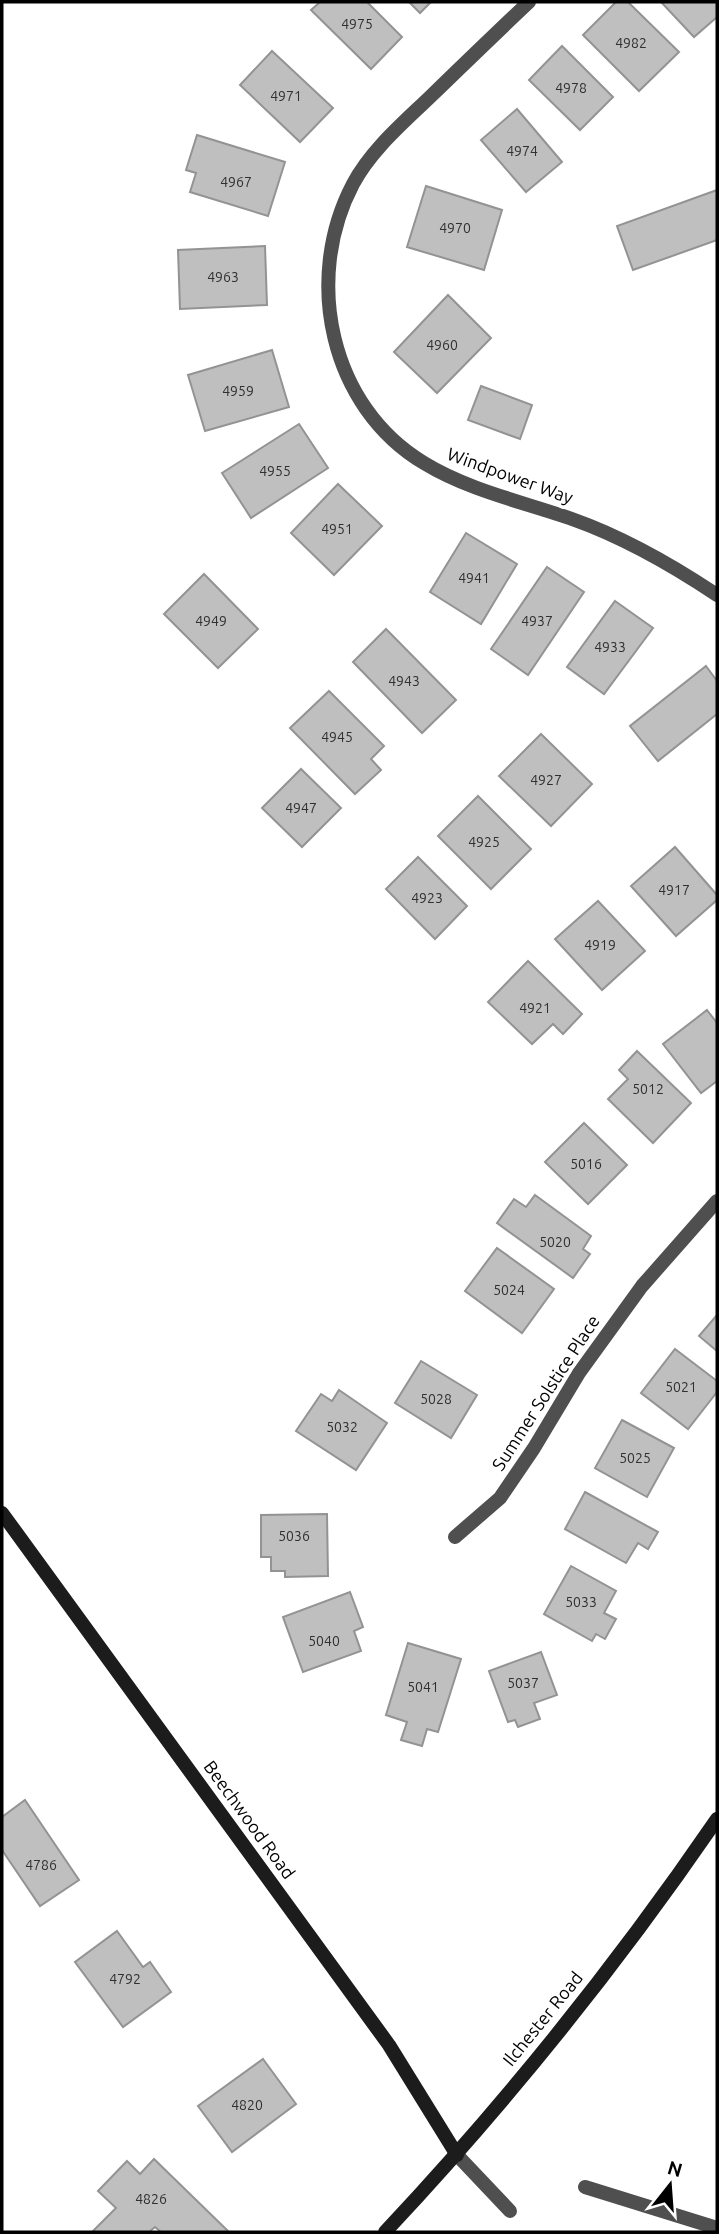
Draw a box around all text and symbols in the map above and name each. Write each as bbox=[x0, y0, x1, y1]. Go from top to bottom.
house number: 4975 bbox=[341, 16, 373, 32]
house number: 4982 bbox=[615, 35, 647, 51]
house number: 4978 bbox=[555, 80, 587, 96]
house number: 4971 bbox=[270, 88, 302, 104]
house number: 4974 bbox=[506, 143, 538, 159]
house number: 4967 bbox=[220, 174, 252, 190]
house number: 4970 bbox=[439, 220, 471, 236]
house number: 4963 bbox=[207, 269, 239, 285]
house number: 4960 bbox=[426, 337, 458, 353]
house number: 4959 bbox=[222, 383, 254, 399]
street label: Windpower Way bbox=[445, 443, 576, 507]
house number: 4955 bbox=[259, 463, 291, 479]
house number: 4951 bbox=[321, 521, 353, 537]
house number: 4941 bbox=[458, 570, 490, 586]
house number: 4949 bbox=[195, 613, 227, 629]
house number: 4937 bbox=[521, 613, 553, 629]
house number: 4933 bbox=[594, 639, 626, 655]
house number: 4943 bbox=[388, 673, 420, 689]
house number: 4945 bbox=[321, 729, 353, 745]
house number: 4927 bbox=[530, 772, 562, 788]
house number: 4947 bbox=[285, 800, 317, 816]
house number: 4925 bbox=[468, 834, 500, 850]
house number: 4917 bbox=[658, 882, 690, 898]
house number: 4923 bbox=[411, 890, 443, 906]
house number: 4919 bbox=[584, 937, 616, 953]
house number: 4921 bbox=[519, 1000, 551, 1016]
house number: 5012 bbox=[632, 1081, 664, 1097]
house number: 5016 bbox=[570, 1156, 602, 1172]
house number: 5020 bbox=[539, 1234, 571, 1250]
house number: 5024 bbox=[493, 1282, 525, 1298]
street label: Summer Solstice Place bbox=[487, 1311, 603, 1474]
house number: 5021 bbox=[665, 1379, 697, 1395]
house number: 5028 bbox=[420, 1391, 452, 1407]
house number: 5032 bbox=[326, 1419, 358, 1435]
house number: 5025 bbox=[619, 1450, 651, 1466]
house number: 5036 bbox=[278, 1528, 310, 1544]
house number: 5033 bbox=[565, 1594, 597, 1610]
house number: 5040 bbox=[308, 1633, 340, 1649]
house number: 5037 bbox=[507, 1675, 539, 1691]
house number: 5041 bbox=[407, 1679, 439, 1695]
street label: Beechwood Road bbox=[200, 1756, 299, 1882]
house number: 4786 bbox=[25, 1857, 57, 1873]
street label: Ilchester Road bbox=[498, 1967, 586, 2069]
house number: 4792 bbox=[109, 1971, 141, 1987]
house number: 4820 bbox=[231, 2097, 263, 2113]
north arrow bbox=[635, 2150, 705, 2220]
text: N bbox=[665, 2156, 685, 2181]
house number: 4826 bbox=[135, 2191, 167, 2207]

